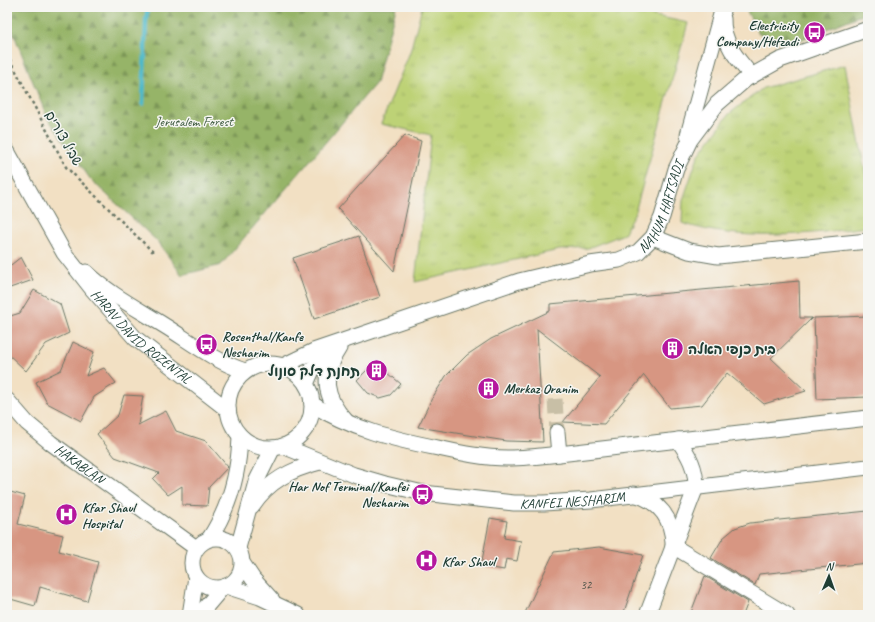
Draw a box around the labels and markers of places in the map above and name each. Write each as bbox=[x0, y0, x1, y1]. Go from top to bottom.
place label: Electricity Company/Hefzadi bbox=[716, 17, 800, 50]
bus stop icon: Electricity Company/Hefzadi bbox=[801, 20, 827, 46]
place label: Rosenthal/Kanfe Nesharim bbox=[222, 328, 304, 361]
bus stop icon: Rosenthal/Kanfe Nesharim bbox=[194, 331, 220, 357]
building icon: בית כנפי האלה bbox=[659, 336, 685, 362]
place label: בית כנפי האלה bbox=[688, 341, 776, 358]
building icon: תחנת דלק סונול bbox=[363, 358, 389, 384]
place label: תחנת דלק סונול bbox=[268, 363, 360, 380]
building icon: Merkaz Oranim bbox=[476, 375, 502, 401]
place label: Merkaz Oranim bbox=[504, 380, 579, 397]
place label: Har Nof Terminal/Kanfei Nesharim bbox=[288, 478, 410, 511]
bus stop icon: Har Nof Terminal/Kanfei Nesharim bbox=[410, 481, 436, 507]
place label: Kfar Shaul Hospital bbox=[82, 499, 138, 532]
hospital icon: Kfar Shaul Hospital bbox=[54, 502, 80, 528]
hospital icon: Kfar Shaul bbox=[413, 548, 439, 574]
place label: Kfar Shaul bbox=[442, 553, 498, 570]

